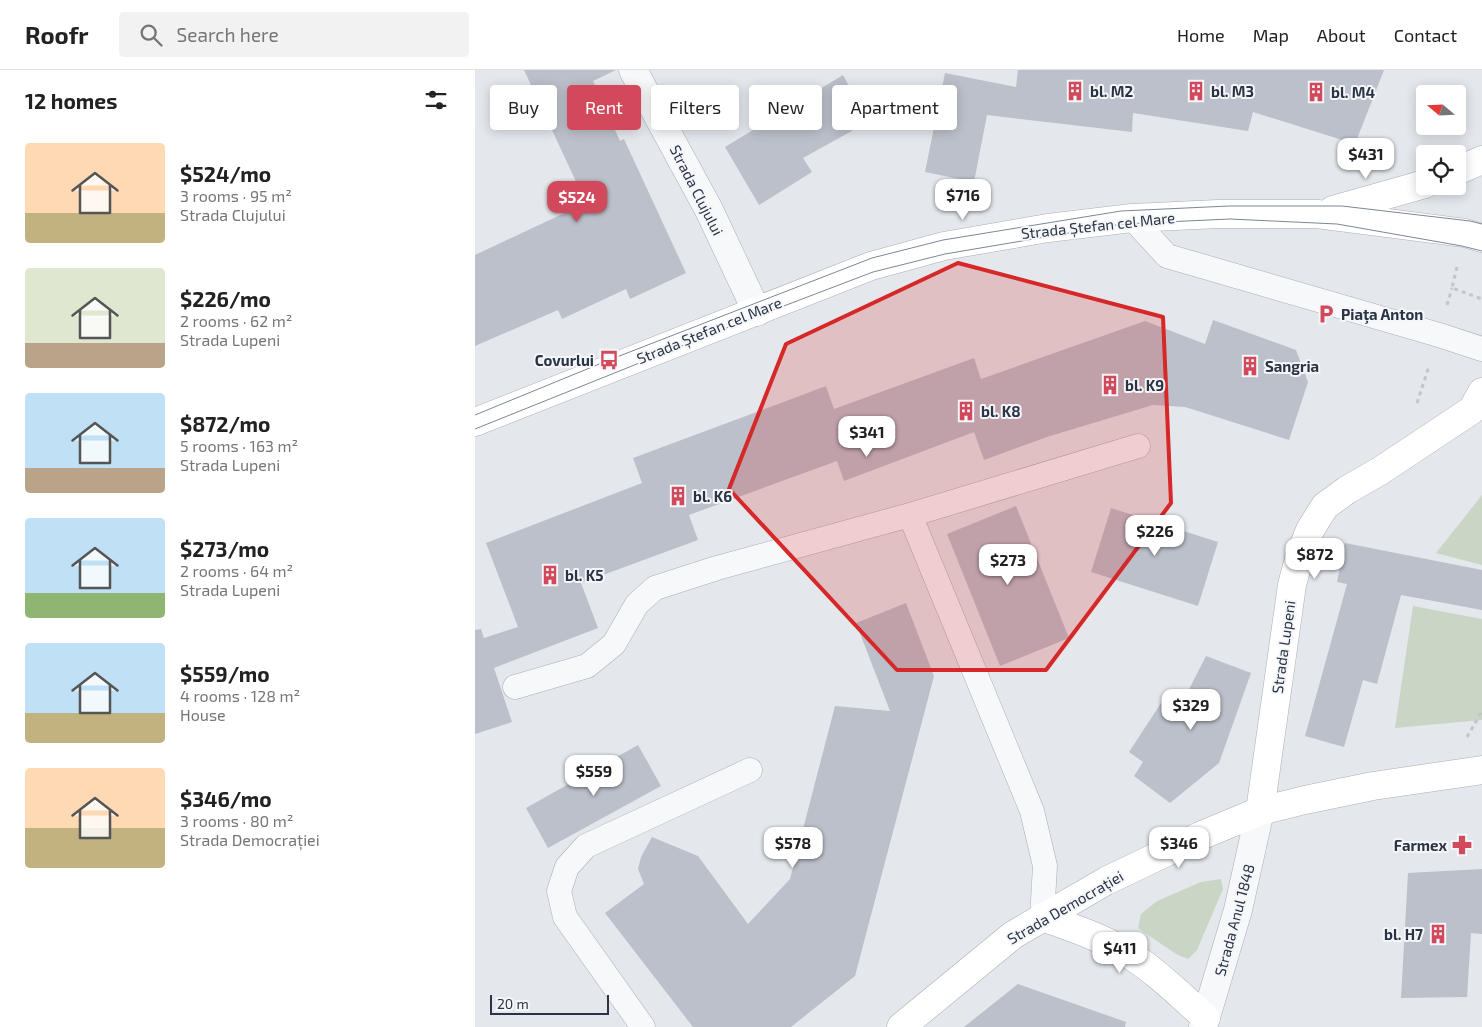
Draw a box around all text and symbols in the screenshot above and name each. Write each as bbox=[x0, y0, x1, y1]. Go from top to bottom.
search box bbox=[119, 12, 469, 57]
text: Roofr bbox=[25, 20, 89, 49]
icon: search bbox=[137, 21, 165, 49]
text: Search here bbox=[177, 23, 279, 46]
text: Home bbox=[1177, 24, 1225, 46]
text: Map bbox=[1253, 24, 1289, 46]
text: About bbox=[1317, 24, 1366, 46]
text: Contact bbox=[1394, 24, 1457, 46]
building icon: bl. M2 bbox=[1064, 80, 1086, 102]
building icon: bl. M3 bbox=[1185, 80, 1207, 102]
building icon: bl. M4 bbox=[1305, 81, 1327, 103]
place label: bl. M2 bbox=[1090, 82, 1133, 100]
place label: bl. M3 bbox=[1211, 82, 1254, 100]
place label: bl. M4 bbox=[1331, 83, 1375, 101]
chip: Buy bbox=[490, 85, 557, 130]
chip: Rent bbox=[567, 85, 641, 130]
chip: Filters bbox=[651, 85, 739, 130]
chip: New bbox=[749, 85, 822, 130]
chip: Apartment bbox=[832, 85, 957, 130]
north arrow bbox=[1416, 85, 1466, 135]
map controls bbox=[1416, 85, 1466, 195]
icon: filters bbox=[422, 86, 450, 114]
text: 12 homes bbox=[25, 88, 117, 113]
pin: $431 bbox=[1336, 138, 1396, 180]
street label: Strada Clujului bbox=[666, 142, 728, 239]
text: $431 bbox=[1348, 144, 1384, 163]
button: locate bbox=[1416, 145, 1466, 195]
text: $524/mo bbox=[180, 161, 271, 186]
icon: home bbox=[65, 163, 125, 223]
pin: $716 bbox=[933, 178, 993, 221]
pin: $524 bbox=[547, 180, 607, 223]
text: $716 bbox=[946, 185, 980, 204]
text: 3 rooms · 95 m² bbox=[180, 186, 292, 205]
text: $524 bbox=[558, 187, 596, 206]
text: Strada Clujului bbox=[180, 205, 286, 224]
street label: Strada Ștefan cel Mare bbox=[1020, 208, 1176, 244]
text: $226/mo bbox=[180, 286, 271, 311]
icon: home bbox=[65, 288, 125, 348]
street label: Strada Ștefan cel Mare bbox=[634, 293, 785, 369]
parking icon: Piaţa Anton bbox=[1315, 303, 1337, 325]
place label: Piaţa Anton bbox=[1341, 305, 1423, 325]
text: 2 rooms · 62 m² bbox=[180, 311, 292, 330]
text: Strada Lupeni bbox=[180, 330, 280, 349]
bus stop icon: Covurlui bbox=[598, 349, 620, 371]
place label: Covurlui bbox=[535, 351, 594, 369]
building icon: Sangria bbox=[1239, 355, 1261, 377]
place label: Sangria bbox=[1265, 357, 1319, 375]
building icon: bl. K9 bbox=[1099, 374, 1121, 396]
place label: bl. K9 bbox=[1125, 376, 1164, 394]
building icon: bl. K8 bbox=[955, 400, 977, 422]
place label: bl. K8 bbox=[981, 402, 1021, 420]
text: $872/mo bbox=[180, 411, 270, 436]
icon: home bbox=[65, 413, 125, 473]
pin: $341 bbox=[837, 416, 897, 458]
text: $341 bbox=[849, 422, 885, 441]
text: 5 rooms · 163 m² bbox=[180, 436, 298, 455]
text: Strada Lupeni bbox=[180, 455, 280, 474]
building icon: bl. K6 bbox=[667, 485, 689, 507]
place label: bl. K6 bbox=[693, 487, 732, 505]
pin: $226 bbox=[1125, 514, 1185, 557]
text: $226 bbox=[1136, 521, 1174, 540]
text: $273/mo bbox=[180, 536, 269, 561]
icon: home bbox=[65, 538, 125, 598]
pin: $872 bbox=[1285, 538, 1345, 580]
pin: $273 bbox=[978, 544, 1038, 586]
text: $872 bbox=[1297, 544, 1334, 563]
text: $273 bbox=[990, 550, 1026, 569]
text: 2 rooms · 64 m² bbox=[180, 561, 293, 580]
building icon: bl. K5 bbox=[539, 564, 561, 586]
place label: bl. K5 bbox=[565, 566, 604, 584]
text: Strada Lupeni bbox=[180, 580, 280, 599]
street label: Strada Lupeni bbox=[1268, 599, 1298, 695]
text: $559/mo bbox=[180, 661, 270, 686]
icon: home bbox=[65, 663, 125, 723]
text: 4 rooms · 128 m² bbox=[180, 686, 300, 705]
pin: $329 bbox=[1161, 688, 1221, 731]
text: $329 bbox=[1172, 695, 1210, 714]
text: House bbox=[180, 705, 226, 724]
pin: $559 bbox=[564, 754, 624, 797]
text: $559 bbox=[576, 761, 612, 780]
text: $346/mo bbox=[180, 786, 272, 811]
icon: home bbox=[65, 788, 125, 848]
text: 3 rooms · 80 m² bbox=[180, 811, 293, 830]
pin: $578 bbox=[763, 826, 823, 869]
pin: $346 bbox=[1149, 826, 1209, 869]
text: Strada Democrației bbox=[180, 830, 320, 849]
text: $578 bbox=[775, 833, 811, 852]
text: $346 bbox=[1160, 833, 1198, 852]
pharmacy icon: Farmex bbox=[1451, 834, 1473, 856]
place label: Farmex bbox=[1394, 836, 1447, 854]
street label: Strada Anul 1848 bbox=[1210, 862, 1258, 978]
street label: Strada Democrației bbox=[1004, 866, 1127, 949]
building icon: bl. H7 bbox=[1427, 923, 1449, 945]
place label: bl. H7 bbox=[1384, 925, 1423, 943]
pin: $411 bbox=[1090, 932, 1150, 974]
text: $411 bbox=[1103, 938, 1137, 957]
scale bar bbox=[490, 992, 609, 1015]
text: 20 m bbox=[497, 995, 529, 1012]

